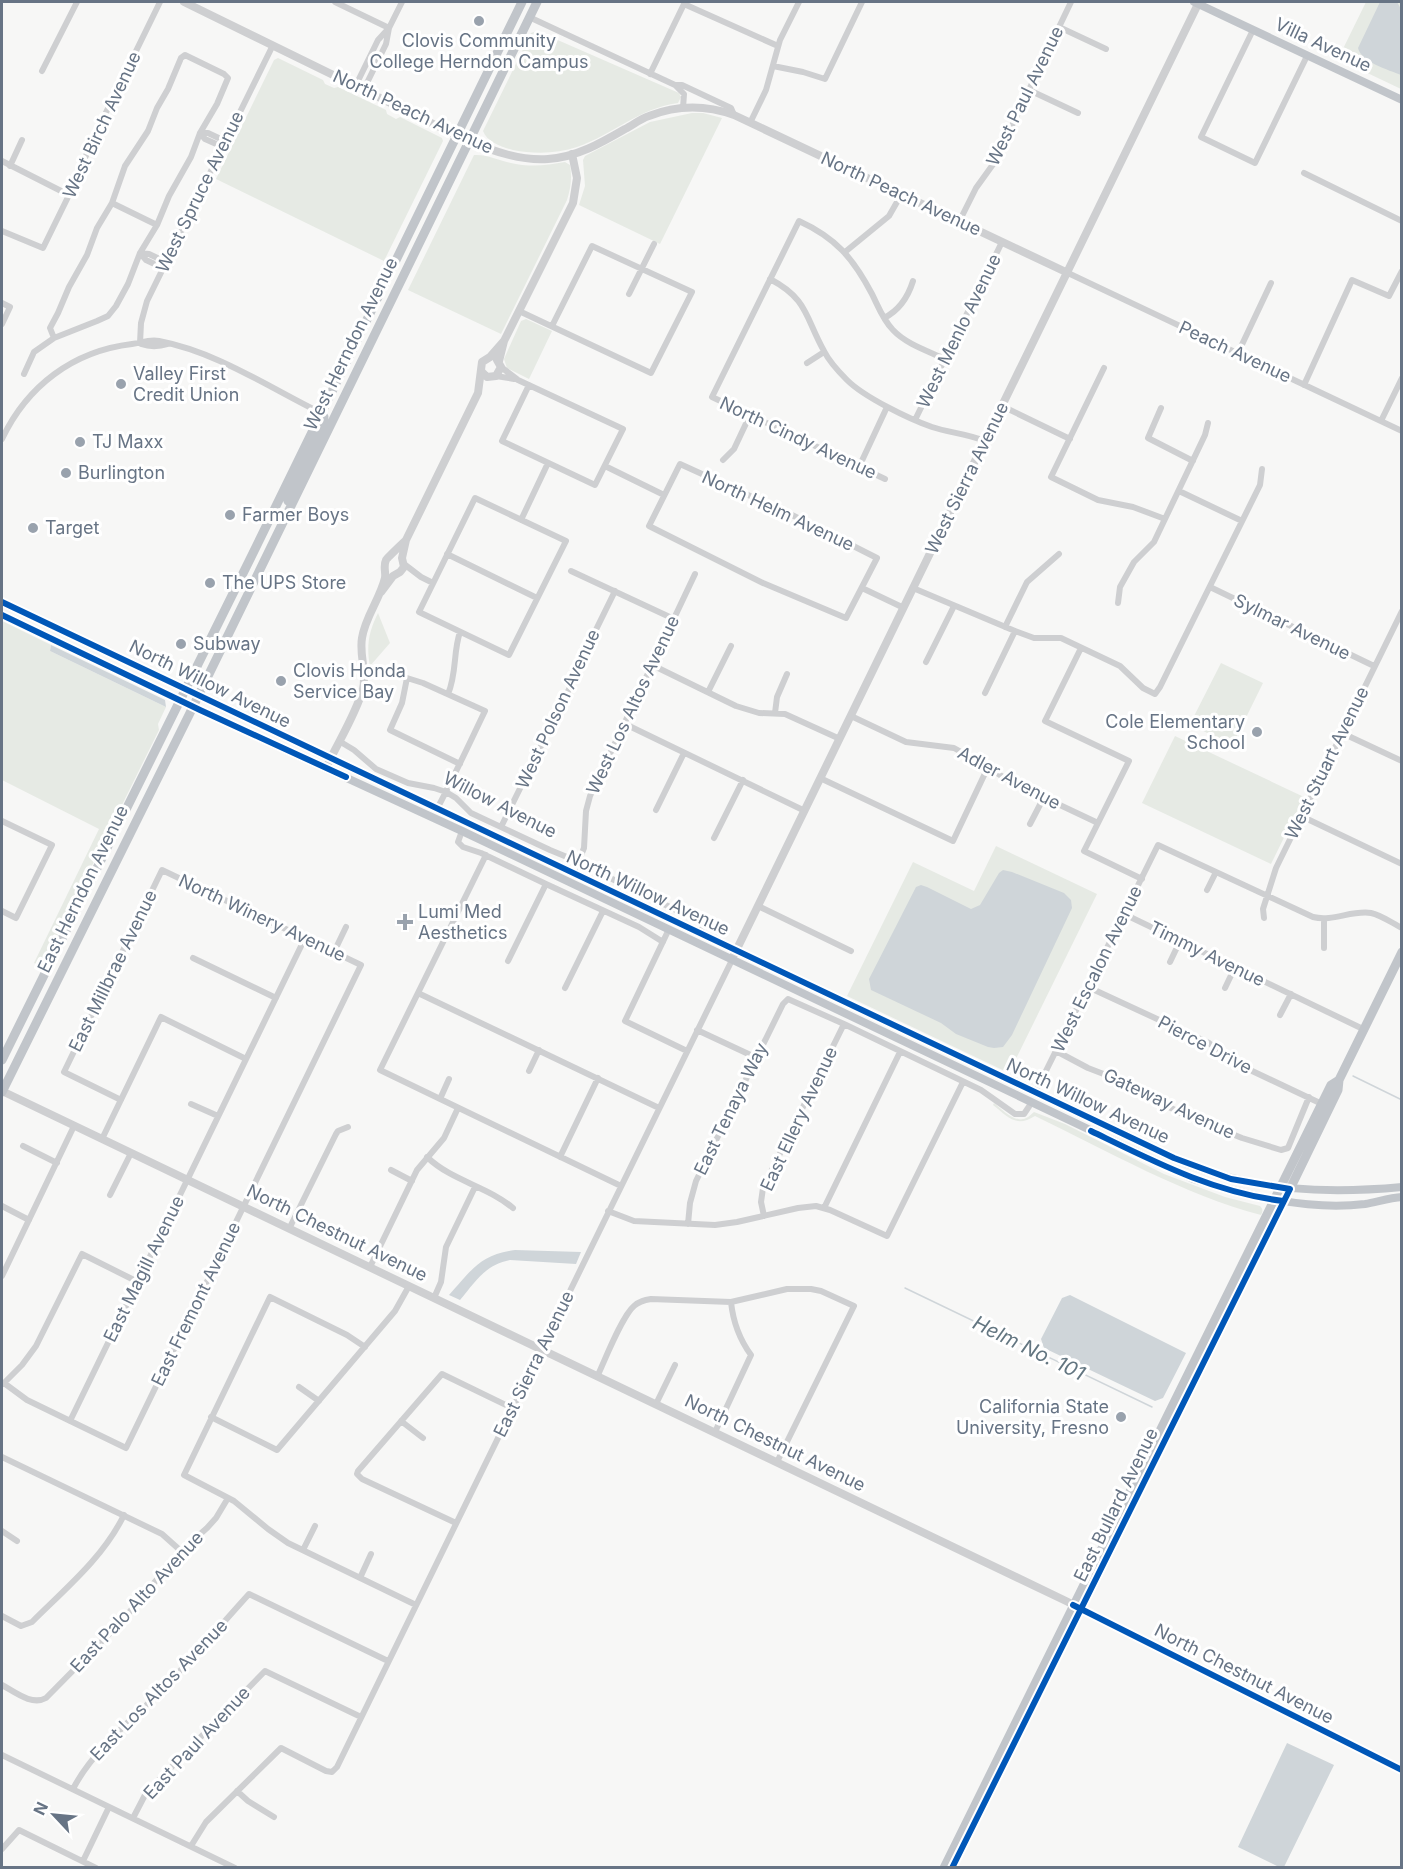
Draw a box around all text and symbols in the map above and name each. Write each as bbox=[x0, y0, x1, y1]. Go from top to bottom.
street label: Villa Avenue bbox=[1272, 13, 1375, 76]
marker: Clovis Community College Herndon Campus bbox=[472, 14, 486, 28]
street label: West Paul Avenue bbox=[982, 23, 1067, 169]
place label: Clovis Community College Herndon Campus bbox=[369, 30, 589, 72]
street label: West Birch Avenue bbox=[58, 48, 145, 202]
street label: North Peach Avenue bbox=[330, 65, 497, 158]
street label: West Spruce Avenue bbox=[151, 108, 248, 276]
street label: North Peach Avenue bbox=[818, 147, 985, 240]
street label: West Menlo Avenue bbox=[912, 250, 1005, 411]
street label: West Herndon Avenue bbox=[299, 254, 402, 434]
street label: Peach Avenue bbox=[1176, 316, 1295, 387]
place label: Valley First Credit Union bbox=[133, 363, 239, 405]
marker: Valley First Credit Union bbox=[114, 377, 128, 391]
street label: North Cindy Avenue bbox=[716, 392, 880, 483]
street label: West Sierra Avenue bbox=[921, 398, 1012, 557]
place label: TJ Maxx bbox=[92, 431, 164, 452]
marker: TJ Maxx bbox=[73, 435, 87, 449]
place label: Burlington bbox=[78, 462, 165, 483]
marker: Burlington bbox=[59, 466, 73, 480]
street label: North Helm Avenue bbox=[699, 466, 858, 555]
place label: Farmer Boys bbox=[242, 504, 349, 525]
marker: Farmer Boys bbox=[223, 508, 237, 522]
place label: Target bbox=[45, 517, 99, 538]
marker: Target bbox=[26, 521, 40, 535]
place label: The UPS Store bbox=[222, 572, 346, 593]
marker: The UPS Store bbox=[203, 576, 217, 590]
street label: Sylmar Avenue bbox=[1231, 589, 1354, 664]
street label: West Los Altos Avenue bbox=[582, 612, 683, 797]
street label: West Polson Avenue bbox=[511, 626, 604, 792]
place label: Subway bbox=[193, 633, 261, 654]
street label: North Willow Avenue bbox=[126, 635, 295, 732]
marker: Subway bbox=[174, 637, 188, 651]
place label: Clovis Honda Service Bay bbox=[293, 660, 406, 702]
marker: Clovis Honda Service Bay bbox=[274, 674, 288, 688]
street label: West Stuart Avenue bbox=[1280, 683, 1373, 843]
place label: Cole Elementary School bbox=[1105, 711, 1245, 753]
marker: Cole Elementary School bbox=[1250, 725, 1264, 739]
street label: Adler Avenue bbox=[954, 742, 1064, 813]
street label: Willow Avenue bbox=[440, 767, 560, 842]
street label: East Herndon Avenue bbox=[33, 802, 132, 976]
street label: North Willow Avenue bbox=[563, 846, 733, 940]
street label: North Winery Avenue bbox=[175, 870, 349, 965]
street label: West Escalon Avenue bbox=[1047, 882, 1146, 1056]
street label: East Millbrae Avenue bbox=[64, 886, 161, 1055]
place label: Lumi Med Aesthetics bbox=[418, 901, 507, 943]
marker: Lumi Med Aesthetics bbox=[396, 913, 414, 931]
street label: Timmy Avenue bbox=[1146, 917, 1268, 991]
street label: Pierce Drive bbox=[1155, 1011, 1256, 1078]
street label: East Tenaya Way bbox=[689, 1039, 772, 1178]
street label: East Ellery Avenue bbox=[756, 1043, 841, 1194]
street label: North Willow Avenue bbox=[1003, 1054, 1173, 1148]
street label: Gateway Avenue bbox=[1100, 1064, 1238, 1143]
street label: North Chestnut Avenue bbox=[244, 1180, 431, 1285]
street label: East Magill Avenue bbox=[99, 1192, 188, 1345]
street label: East Fremont Avenue bbox=[147, 1218, 244, 1389]
street label: East Sierra Avenue bbox=[489, 1287, 578, 1440]
water label: Helm No. 101 bbox=[969, 1311, 1089, 1385]
street label: North Chestnut Avenue bbox=[682, 1390, 869, 1495]
place label: California State University, Fresno bbox=[956, 1396, 1109, 1438]
marker: California State University, Fresno bbox=[1114, 1410, 1128, 1424]
street label: East Bullard Avenue bbox=[1069, 1424, 1162, 1585]
street label: East Palo Alto Avenue bbox=[66, 1527, 207, 1676]
street label: East Los Altos Avenue bbox=[86, 1615, 232, 1765]
street label: North Chestnut Avenue bbox=[1151, 1619, 1337, 1728]
street label: East Paul Avenue bbox=[139, 1682, 254, 1803]
north arrow bbox=[24, 1785, 84, 1845]
text: N bbox=[29, 1799, 52, 1818]

